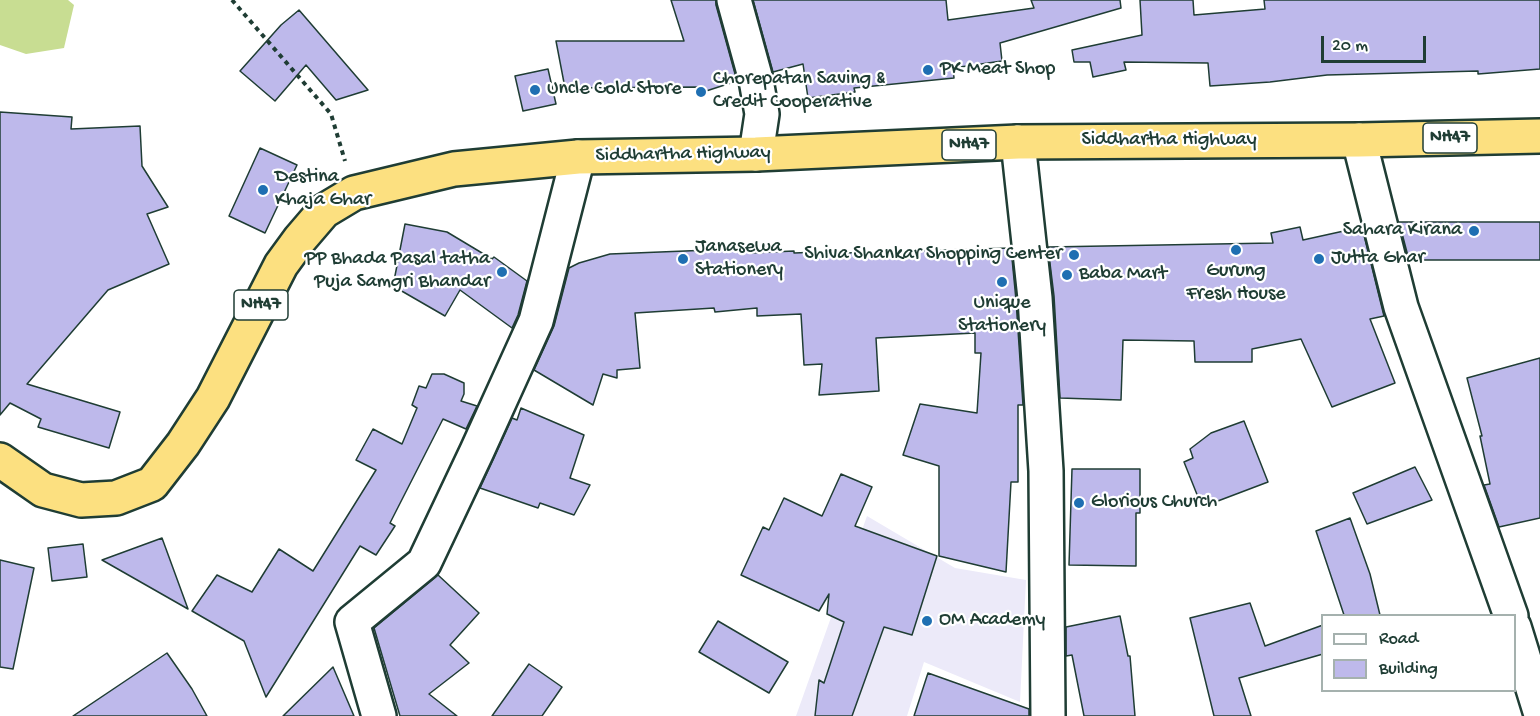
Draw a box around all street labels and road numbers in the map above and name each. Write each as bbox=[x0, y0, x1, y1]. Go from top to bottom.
road number: NH47 bbox=[1423, 123, 1477, 153]
street label: Siddhartha Highway bbox=[1081, 129, 1257, 153]
road number: NH47 bbox=[942, 130, 996, 160]
street label: Siddhartha Highway bbox=[595, 141, 771, 169]
road number: NH47 bbox=[234, 290, 288, 320]

